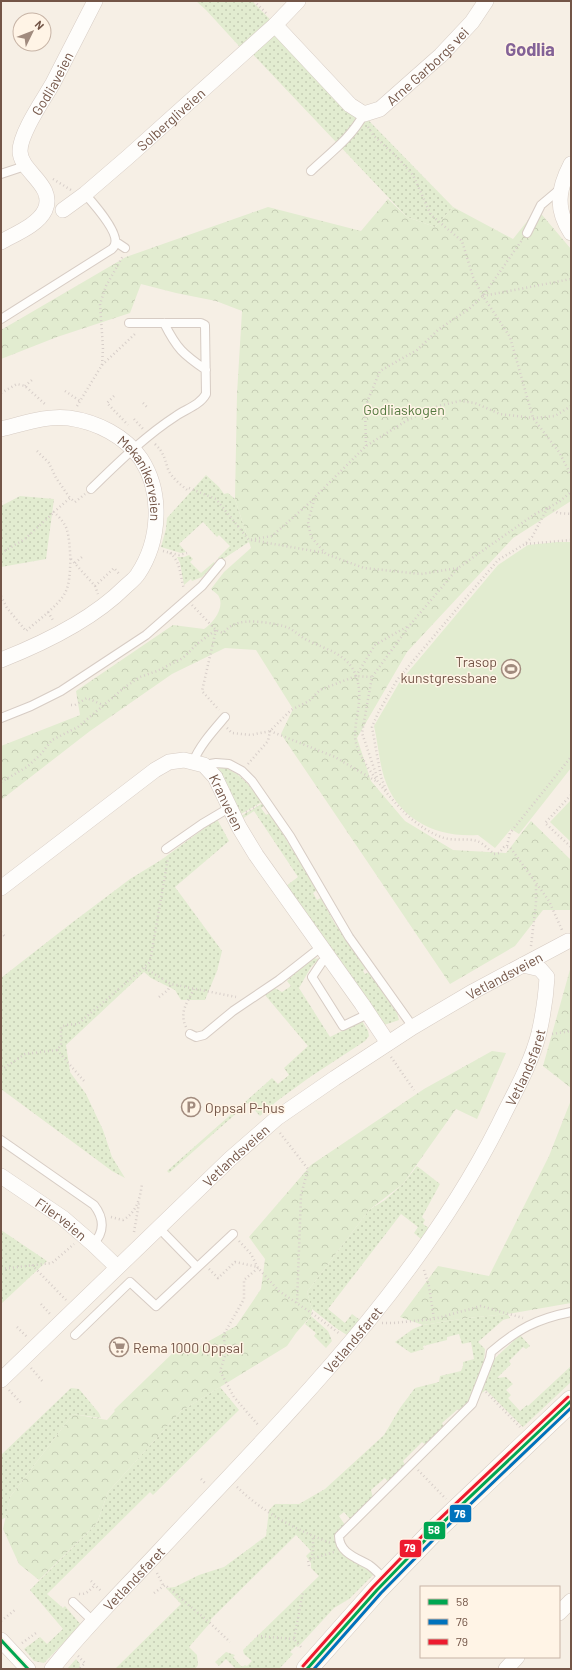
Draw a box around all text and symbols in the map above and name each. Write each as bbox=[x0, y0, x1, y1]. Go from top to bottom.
north arrow bbox=[12, 12, 52, 52]
text: N bbox=[32, 18, 47, 32]
street label: Arne Garborgs vei bbox=[382, 23, 472, 108]
district label: Godlia bbox=[505, 38, 555, 60]
street label: Godliaveien bbox=[27, 49, 76, 118]
street label: Solbergliveien bbox=[133, 84, 208, 154]
park label: Godliaskogen bbox=[363, 401, 445, 418]
street label: Mekanikerveien bbox=[115, 431, 165, 522]
place label: Trasop kunstgressbane bbox=[400, 653, 497, 686]
sports icon: Trasop kunstgressbane bbox=[500, 658, 522, 680]
street label: Kranveien bbox=[206, 771, 248, 833]
street label: Vetlandsveien bbox=[463, 948, 545, 1003]
street label: Vetlandsfaret bbox=[501, 1027, 548, 1108]
parking icon: Oppsal P-hus bbox=[180, 1096, 202, 1118]
place label: Oppsal P-hus bbox=[205, 1099, 285, 1116]
street label: Vetlandsveien bbox=[199, 1120, 272, 1190]
street label: Filerveien bbox=[33, 1194, 91, 1244]
street label: Vetlandsfaret bbox=[320, 1303, 385, 1376]
supermarket icon: Rema 1000 Oppsal bbox=[108, 1336, 130, 1358]
place label: Rema 1000 Oppsal bbox=[133, 1339, 243, 1356]
line badge: 76 bbox=[449, 1504, 472, 1523]
text: 76 bbox=[454, 1507, 466, 1520]
line badge: 58 bbox=[423, 1521, 446, 1540]
text: 58 bbox=[428, 1523, 440, 1536]
line badge: 79 bbox=[399, 1539, 422, 1558]
text: 79 bbox=[404, 1541, 416, 1554]
street label: Vetlandsfaret bbox=[99, 1543, 168, 1614]
legend bbox=[420, 1586, 560, 1658]
text: 58 bbox=[456, 1594, 468, 1608]
text: 76 bbox=[456, 1614, 468, 1628]
text: 79 bbox=[456, 1634, 468, 1648]

